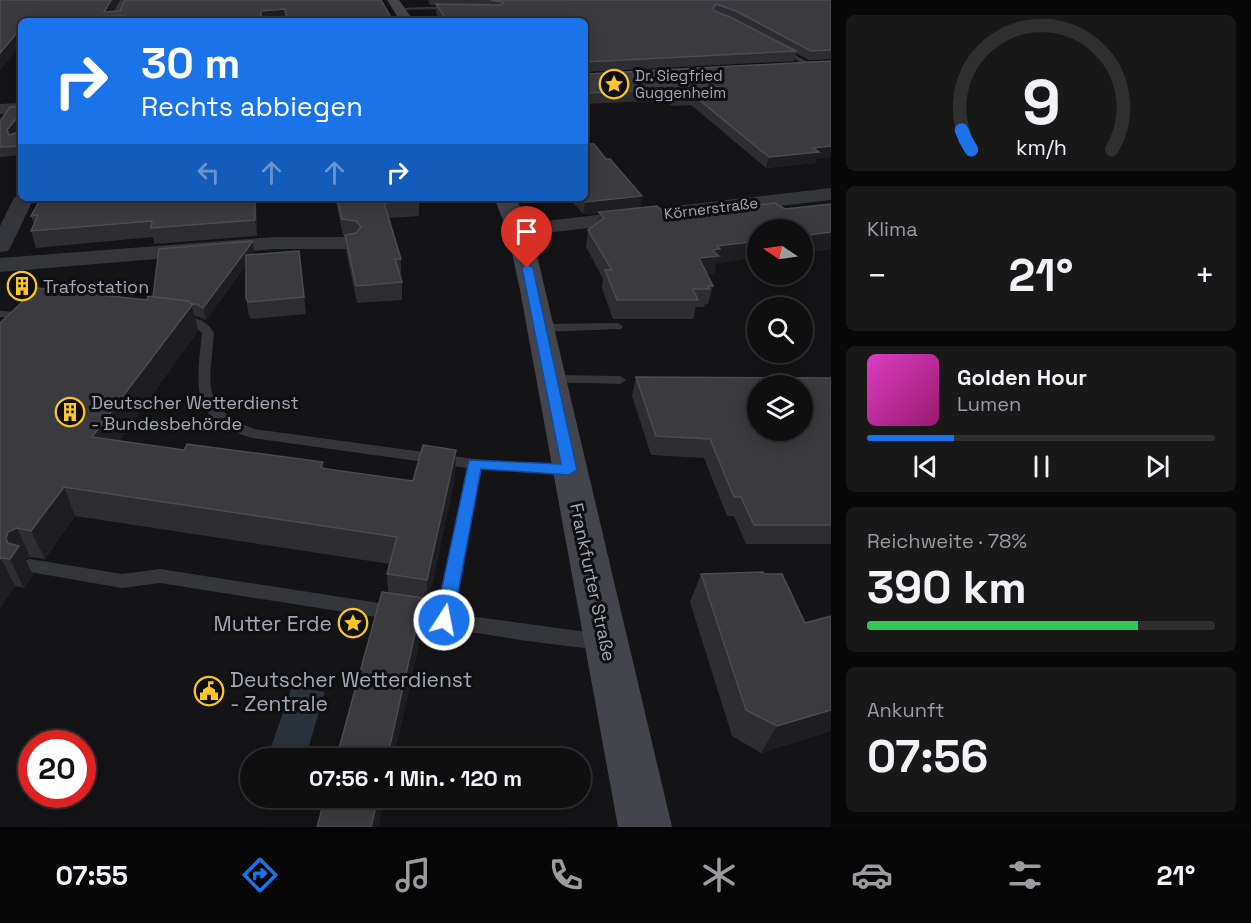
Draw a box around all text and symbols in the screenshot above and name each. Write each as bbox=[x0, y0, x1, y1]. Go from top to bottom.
text: 30 m bbox=[141, 37, 240, 90]
icon: right bbox=[42, 42, 120, 120]
text: 9 bbox=[1022, 63, 1060, 142]
place label: Dr. Siegfried Guggenheim bbox=[635, 66, 726, 102]
place icon: Dr. Siegfried Guggenheim bbox=[598, 68, 630, 100]
text: Rechts abbiegen bbox=[141, 89, 363, 124]
text: km/h bbox=[1015, 134, 1067, 161]
icon: left bbox=[192, 156, 225, 189]
icon: ahead bbox=[255, 156, 288, 189]
icon: ahead bbox=[318, 156, 351, 189]
icon: right bbox=[381, 156, 414, 189]
street label: Körnerstraße bbox=[663, 193, 759, 223]
pin bbox=[501, 206, 552, 268]
icon: arrive bbox=[510, 215, 543, 248]
text: Klima bbox=[867, 216, 918, 242]
north arrow bbox=[747, 219, 813, 285]
map controls bbox=[747, 219, 813, 441]
text: 21° bbox=[1009, 247, 1073, 304]
text: − bbox=[867, 255, 887, 297]
text: + bbox=[1195, 255, 1215, 297]
building icon: Trafostation bbox=[6, 270, 38, 302]
place label: Trafostation bbox=[43, 275, 149, 298]
button: search bbox=[747, 297, 813, 363]
text: Golden Hour bbox=[957, 363, 1087, 391]
button: layers bbox=[747, 375, 813, 441]
place label: Deutscher Wetterdienst - Bundesbehörde bbox=[91, 391, 299, 435]
text: Lumen bbox=[957, 391, 1021, 417]
building icon: Deutscher Wetterdienst - Bundesbehörde bbox=[54, 396, 86, 428]
icon: previous bbox=[909, 450, 942, 483]
icon: pause bbox=[1025, 450, 1058, 483]
icon: next bbox=[1141, 450, 1174, 483]
street label: Frankfurter Straße bbox=[565, 501, 621, 663]
text: Reichweite · 78% bbox=[867, 528, 1027, 554]
text: 390 km bbox=[867, 559, 1027, 616]
position arrow bbox=[412, 588, 476, 652]
place icon: Mutter Erde bbox=[337, 607, 369, 639]
place label: Mutter Erde bbox=[213, 610, 332, 637]
place label: Deutscher Wetterdienst - Zentrale bbox=[230, 666, 472, 717]
public building icon: Deutscher Wetterdienst - Zentrale bbox=[193, 675, 225, 707]
text: Ankunft bbox=[867, 697, 945, 723]
text: 07:56 bbox=[867, 728, 988, 785]
speed limit sign: 20 bbox=[18, 730, 96, 808]
text: 07:56 · 1 Min. · 120 m bbox=[309, 764, 522, 792]
icon: directions bbox=[239, 854, 281, 896]
icon: music bbox=[392, 854, 434, 896]
icon: phone bbox=[545, 854, 587, 896]
icon: climate bbox=[698, 854, 740, 896]
icon: car bbox=[851, 854, 893, 896]
icon: filters bbox=[1004, 854, 1046, 896]
text: 07:55 bbox=[55, 858, 128, 893]
text: 21° bbox=[1157, 858, 1195, 893]

